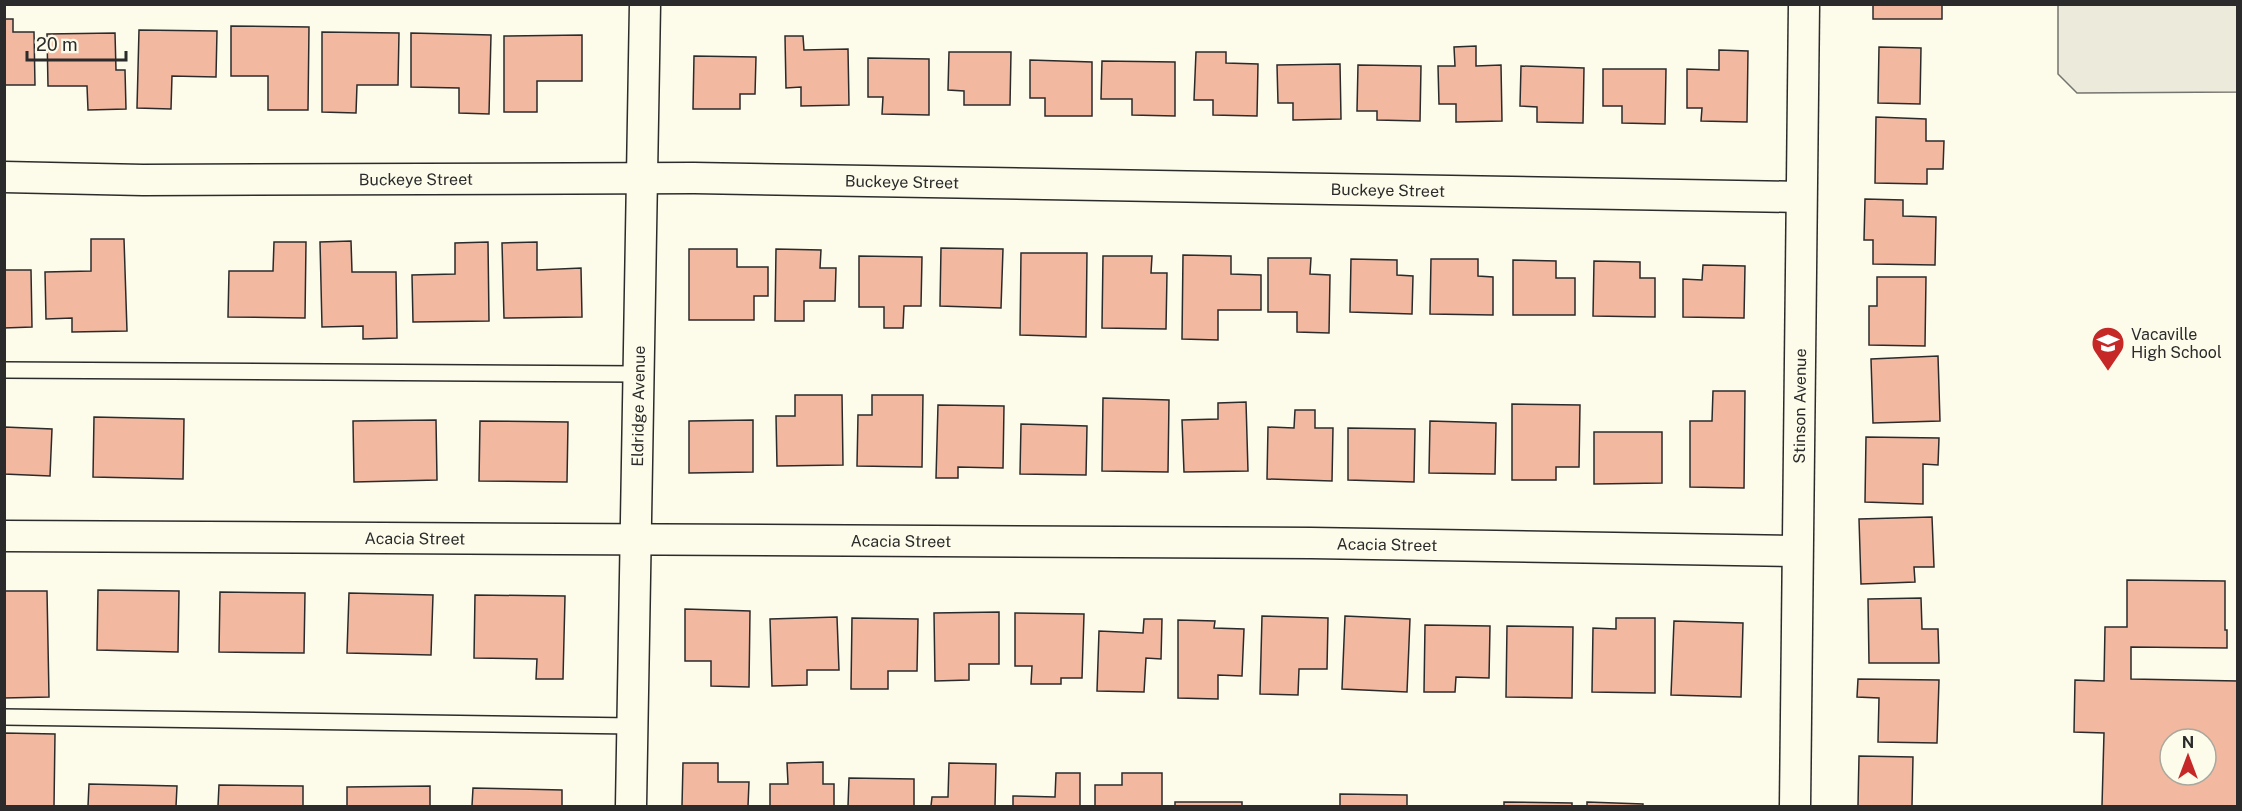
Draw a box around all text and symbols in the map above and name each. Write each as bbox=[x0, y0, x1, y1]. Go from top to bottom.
scale bar bbox=[27, 24, 126, 62]
text: 20 m bbox=[36, 34, 78, 55]
street label: Buckeye Street bbox=[359, 170, 473, 189]
street label: Buckeye Street bbox=[845, 172, 959, 193]
street label: Buckeye Street bbox=[1331, 180, 1445, 201]
school or university icon: Vacaville High School bbox=[2090, 325, 2126, 372]
place label: Vacaville High School bbox=[2131, 325, 2222, 362]
street label: Eldridge Avenue bbox=[628, 345, 649, 467]
street label: Stinson Avenue bbox=[1790, 348, 1810, 464]
street label: Acacia Street bbox=[365, 529, 465, 548]
street label: Acacia Street bbox=[851, 532, 951, 551]
street label: Acacia Street bbox=[1336, 534, 1437, 555]
north arrow bbox=[2158, 727, 2218, 787]
text: N bbox=[2182, 733, 2194, 752]

